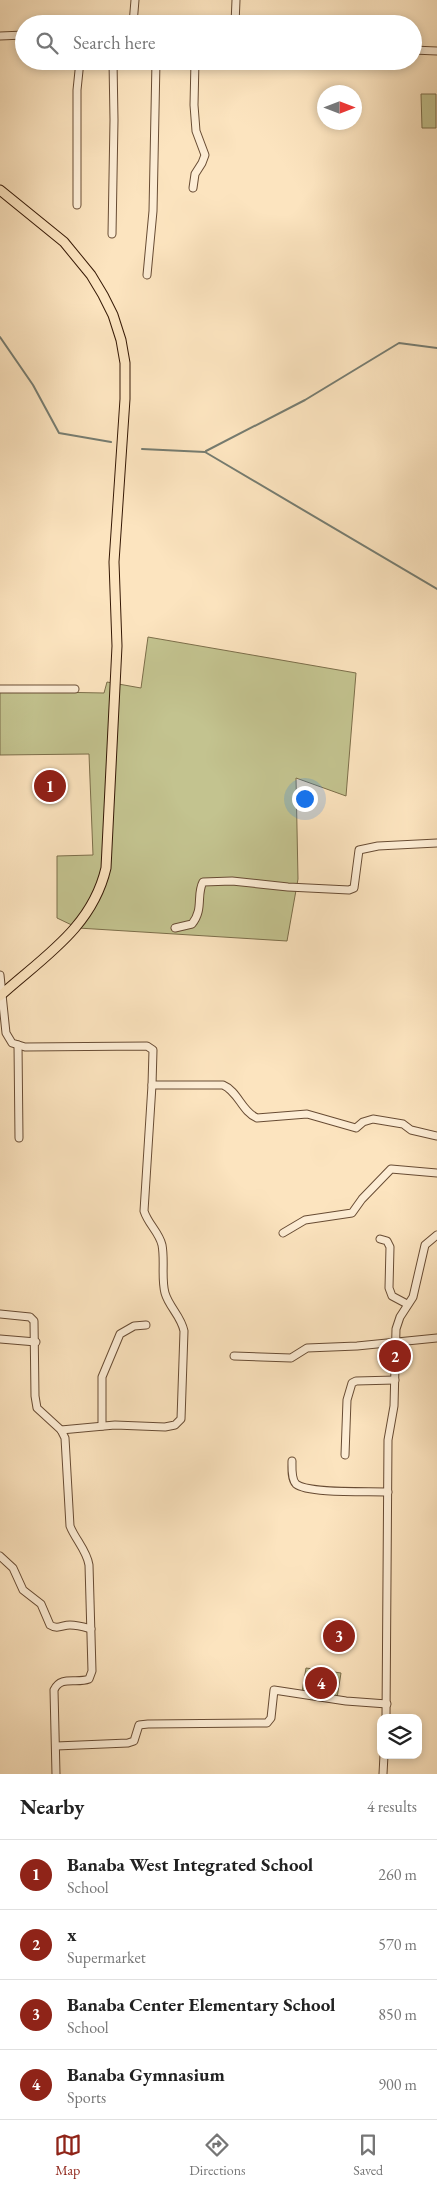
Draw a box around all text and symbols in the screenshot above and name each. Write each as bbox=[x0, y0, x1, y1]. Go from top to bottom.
search box bbox=[15, 15, 422, 70]
icon: search bbox=[33, 29, 61, 57]
text: Search here bbox=[73, 30, 155, 55]
north arrow bbox=[317, 85, 362, 130]
pin: 1 bbox=[34, 767, 66, 805]
your location bbox=[292, 786, 318, 812]
pin: 2 bbox=[379, 1337, 411, 1375]
pin: 3 bbox=[323, 1617, 355, 1655]
pin: 4 bbox=[305, 1664, 337, 1702]
map controls bbox=[377, 1714, 422, 1759]
button: layers bbox=[377, 1714, 422, 1759]
text: Nearby bbox=[20, 1793, 84, 1820]
text: 4 results bbox=[367, 1796, 417, 1817]
text: Banaba West Integrated School bbox=[67, 1852, 313, 1877]
text: 1 bbox=[32, 1864, 40, 1885]
text: 260 m bbox=[378, 1864, 417, 1885]
text: School bbox=[67, 1877, 109, 1898]
text: x bbox=[67, 1922, 77, 1947]
text: 2 bbox=[32, 1934, 40, 1955]
text: 570 m bbox=[378, 1934, 417, 1955]
text: Supermarket bbox=[67, 1947, 146, 1968]
text: Banaba Center Elementary School bbox=[67, 1992, 335, 2017]
text: 3 bbox=[32, 2004, 40, 2025]
text: 850 m bbox=[378, 2004, 417, 2025]
text: School bbox=[67, 2017, 109, 2038]
text: Banaba Gymnasium bbox=[67, 2062, 225, 2087]
text: 4 bbox=[32, 2074, 40, 2095]
text: 900 m bbox=[378, 2074, 417, 2095]
text: Sports bbox=[67, 2087, 106, 2108]
tab: Map bbox=[54, 2131, 82, 2179]
tab: Directions bbox=[189, 2131, 246, 2179]
tab: Saved bbox=[353, 2131, 383, 2179]

